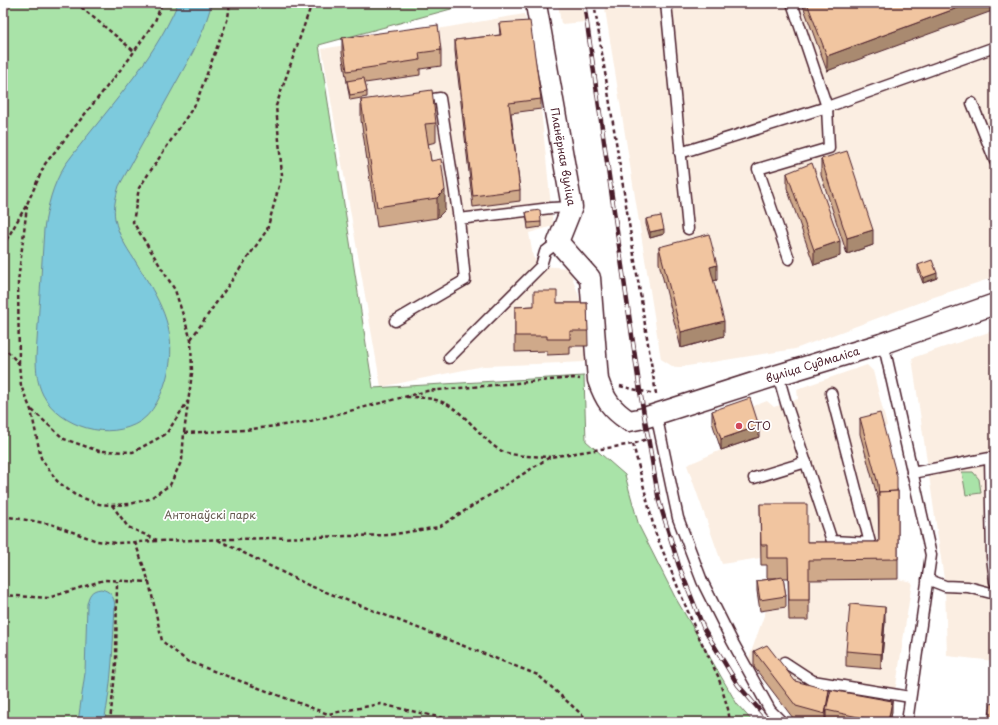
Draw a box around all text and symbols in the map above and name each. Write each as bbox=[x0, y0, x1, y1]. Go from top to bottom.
street label: Планёрная вуліца bbox=[547, 106, 581, 207]
street label: вуліца Судмаліса bbox=[763, 342, 862, 386]
place label: СТО bbox=[747, 417, 771, 434]
marker: СТО bbox=[734, 421, 744, 431]
park label: Антонаўскі парк bbox=[164, 506, 256, 523]

